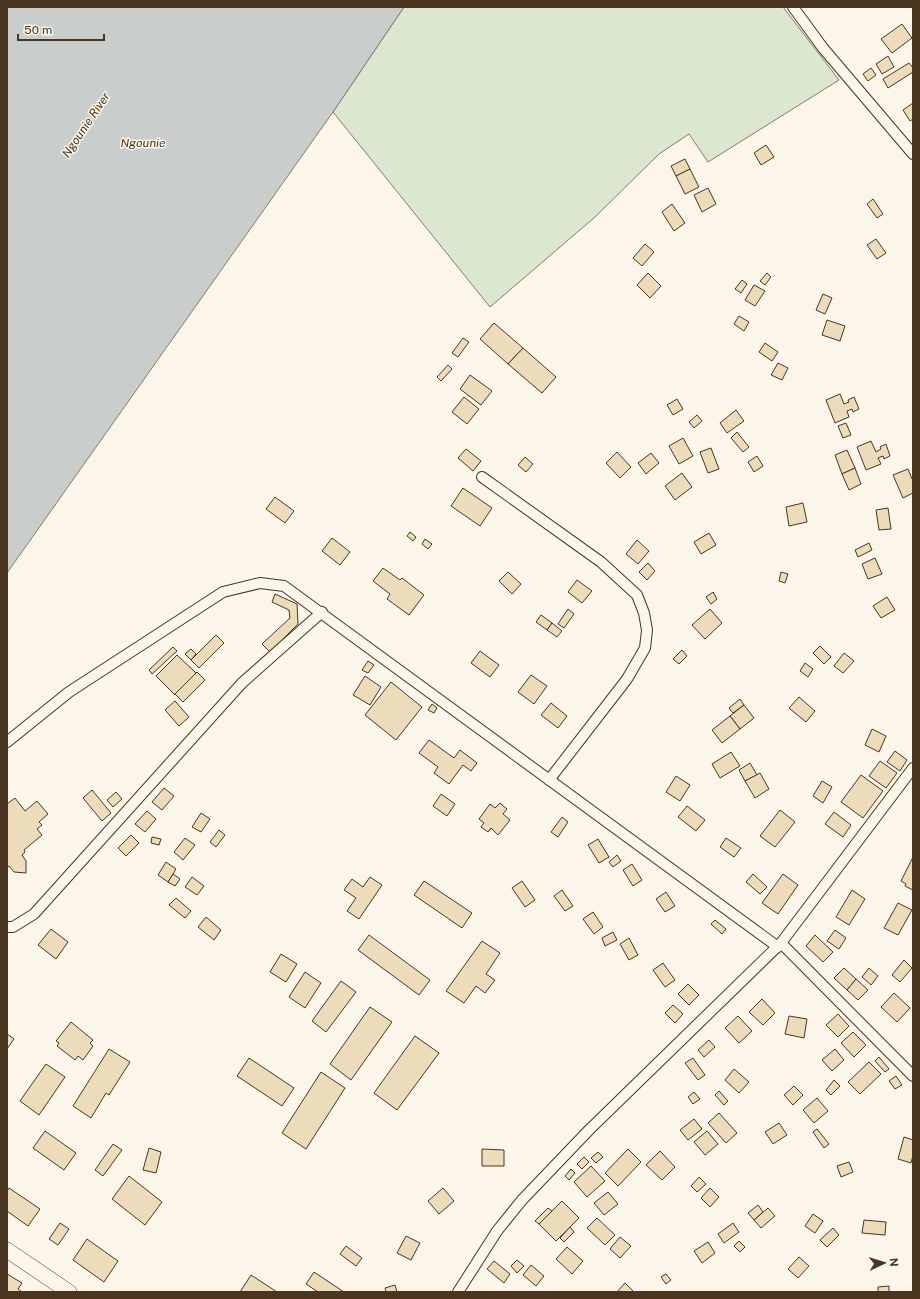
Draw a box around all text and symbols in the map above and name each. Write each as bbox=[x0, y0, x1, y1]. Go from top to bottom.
scale bar bbox=[18, 16, 104, 42]
text: 50 m bbox=[24, 23, 52, 37]
water label: Ngounie River bbox=[59, 89, 113, 160]
water label: Ngounie bbox=[120, 136, 166, 150]
north arrow bbox=[864, 1243, 904, 1283]
text: N bbox=[888, 1258, 900, 1267]

